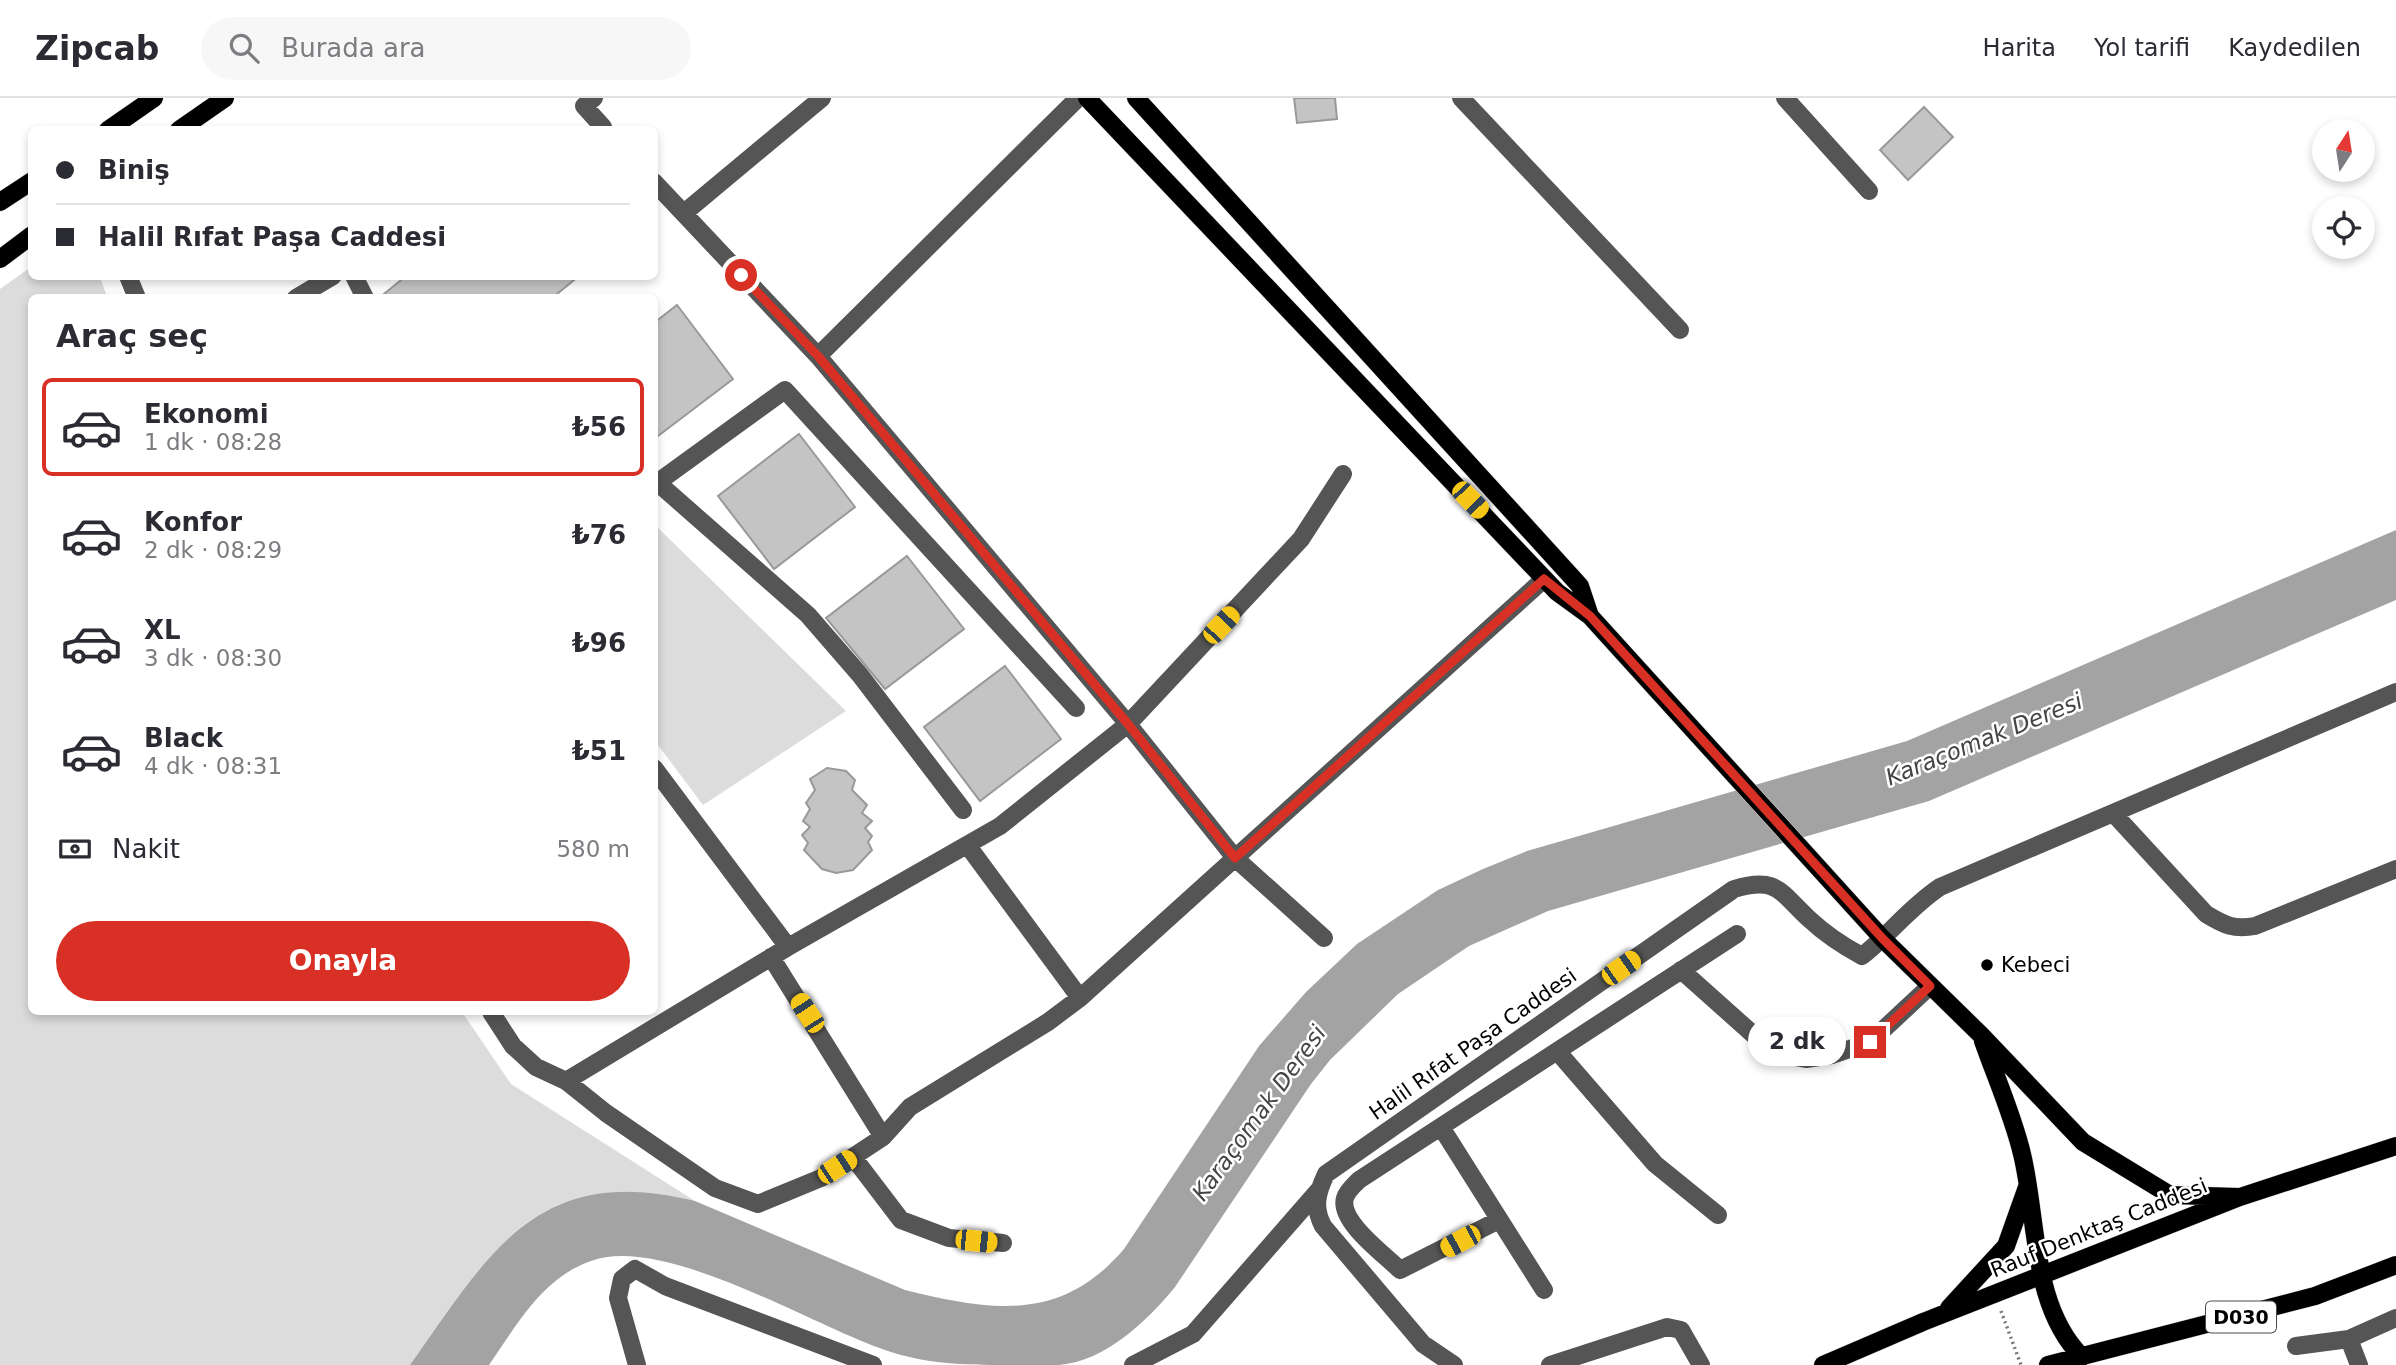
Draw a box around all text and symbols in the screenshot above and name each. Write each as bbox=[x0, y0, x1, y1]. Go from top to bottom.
search box bbox=[201, 17, 691, 80]
text: Zipcab bbox=[35, 29, 159, 68]
icon: search bbox=[225, 29, 263, 67]
text: Burada ara bbox=[281, 33, 426, 63]
text: Harita bbox=[1983, 34, 2056, 62]
text: Yol tarifi bbox=[2094, 34, 2190, 62]
text: Kaydedilen bbox=[2228, 34, 2361, 62]
north arrow bbox=[2312, 119, 2375, 182]
map controls bbox=[2312, 119, 2375, 259]
text: Biniş bbox=[98, 155, 170, 185]
button: locate bbox=[2312, 196, 2375, 259]
text: Halil Rıfat Paşa Caddesi bbox=[98, 222, 446, 252]
route start bbox=[725, 259, 757, 291]
text: Araç seç bbox=[56, 317, 208, 355]
icon: car bbox=[60, 396, 123, 459]
text: Ekonomi bbox=[144, 399, 269, 429]
text: ₺56 bbox=[572, 412, 626, 442]
text: 1 dk · 08:28 bbox=[144, 429, 282, 455]
car bbox=[1448, 478, 1493, 522]
icon: car bbox=[60, 504, 123, 567]
text: Konfor bbox=[144, 507, 242, 537]
text: ₺76 bbox=[572, 520, 626, 550]
text: 2 dk · 08:29 bbox=[144, 537, 282, 563]
car bbox=[1199, 602, 1244, 648]
icon: car bbox=[60, 612, 123, 675]
text: XL bbox=[144, 615, 181, 645]
text: ₺96 bbox=[572, 628, 626, 658]
text: 3 dk · 08:30 bbox=[144, 645, 282, 671]
water label: Karaçomak Deresi bbox=[1882, 687, 2087, 790]
icon: car bbox=[60, 720, 123, 783]
text: Black bbox=[144, 723, 223, 753]
text: ₺51 bbox=[572, 736, 626, 766]
text: 4 dk · 08:31 bbox=[144, 753, 282, 779]
icon: cash bbox=[56, 830, 94, 868]
text: Nakit bbox=[112, 834, 180, 864]
text: 580 m bbox=[556, 836, 630, 862]
button: Onayla bbox=[56, 921, 630, 1001]
car bbox=[1598, 947, 1645, 989]
place label: Kebeci bbox=[2001, 953, 2070, 977]
marker: Kebeci bbox=[1979, 957, 1995, 973]
street label: Halil Rıfat Paşa Caddesi bbox=[1365, 963, 1581, 1125]
car bbox=[787, 990, 828, 1036]
callout: 2 dk bbox=[1748, 1018, 1846, 1066]
water label: Karaçomak Deresi bbox=[1187, 1020, 1331, 1205]
route end bbox=[1854, 1026, 1886, 1058]
text: 2 dk bbox=[1769, 1028, 1825, 1054]
car bbox=[814, 1147, 861, 1187]
street label: Rauf Denktaş Caddesi bbox=[1987, 1174, 2211, 1282]
car bbox=[1437, 1222, 1484, 1260]
car bbox=[955, 1228, 998, 1254]
road number: D030 bbox=[2206, 1302, 2276, 1332]

